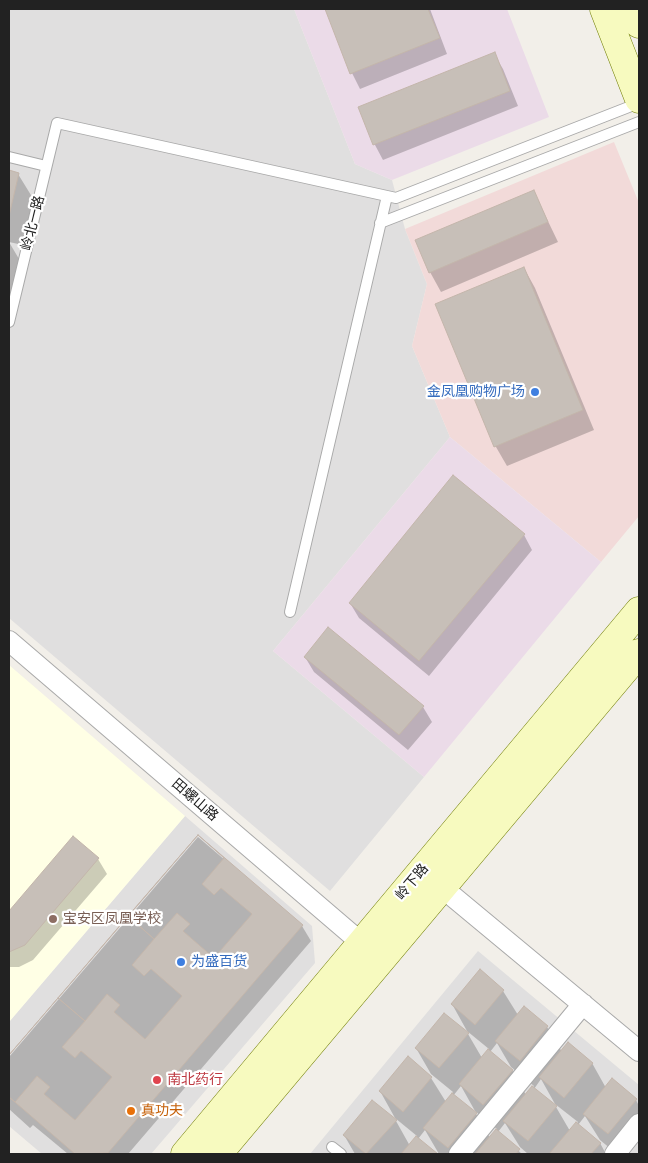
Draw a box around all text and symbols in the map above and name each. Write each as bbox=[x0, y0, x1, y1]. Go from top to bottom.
street label: 岭北一路 bbox=[18, 194, 48, 252]
place label: 金凤凰购物广场 bbox=[427, 384, 525, 400]
marker: 金凤凰购物广场 bbox=[529, 386, 541, 398]
street label: 田螺山路 bbox=[168, 775, 222, 825]
street label: 岭下路 bbox=[392, 861, 432, 903]
place label: 宝安区凤凰学校 bbox=[63, 911, 161, 927]
marker: 宝安区凤凰学校 bbox=[47, 913, 59, 925]
place label: 为盛百货 bbox=[191, 954, 247, 970]
marker: 为盛百货 bbox=[175, 956, 187, 968]
place label: 南北药行 bbox=[167, 1072, 223, 1088]
marker: 南北药行 bbox=[151, 1074, 163, 1086]
place label: 真功夫 bbox=[141, 1103, 183, 1119]
marker: 真功夫 bbox=[125, 1105, 137, 1117]

